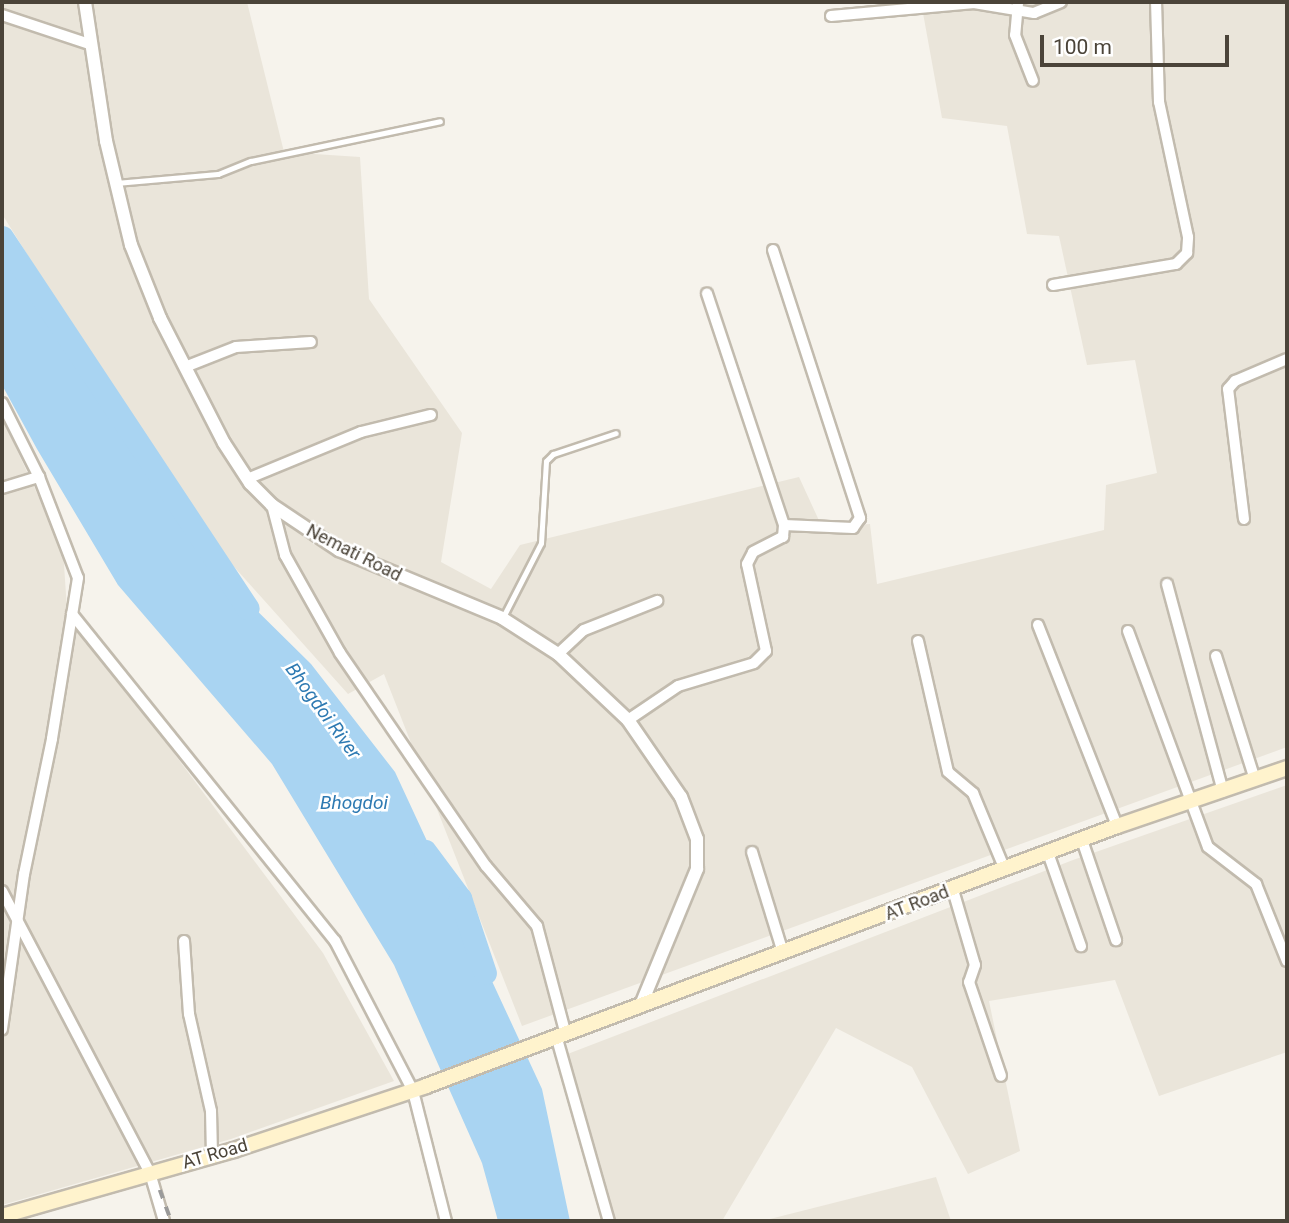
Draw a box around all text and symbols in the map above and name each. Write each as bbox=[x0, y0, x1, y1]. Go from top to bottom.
scale bar bbox=[1044, 21, 1233, 65]
text: 100 m bbox=[1053, 35, 1112, 59]
street label: Nemati Road bbox=[303, 520, 405, 586]
water label: Bhogdoi River bbox=[281, 659, 365, 763]
water label: Bhogdoi bbox=[320, 792, 388, 814]
street label: AT Road bbox=[882, 881, 952, 925]
street label: AT Road bbox=[180, 1134, 250, 1174]

